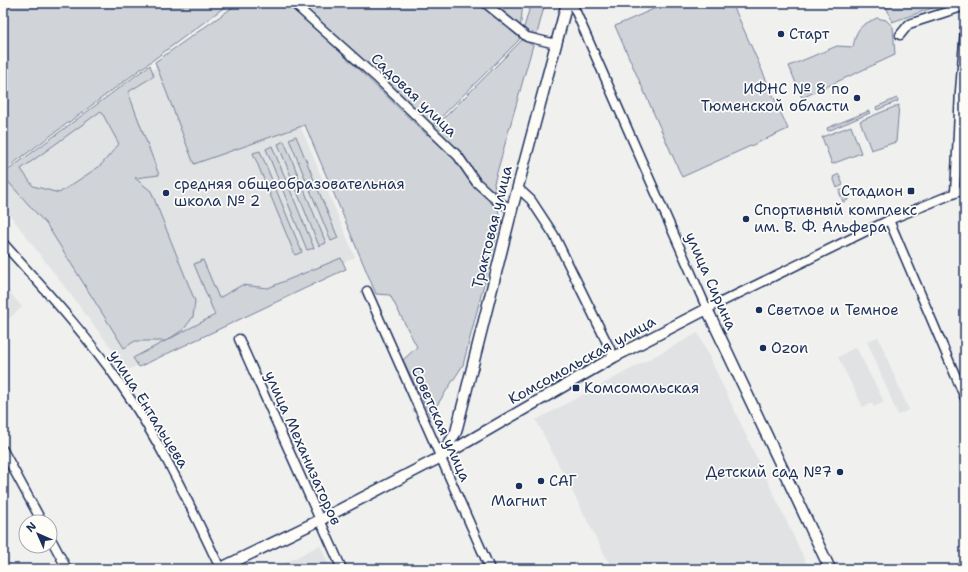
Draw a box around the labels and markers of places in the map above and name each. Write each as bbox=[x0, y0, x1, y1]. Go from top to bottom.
place label: Старт bbox=[789, 24, 830, 44]
marker: Старт bbox=[776, 29, 786, 39]
place label: ИФНС № 8 по Тюменской области bbox=[701, 79, 849, 116]
marker: ИФНС № 8 по Тюменской области bbox=[852, 93, 862, 103]
place label: средняя общеобразовательная школа № 2 bbox=[174, 174, 405, 211]
place label: Стадион bbox=[841, 181, 903, 201]
marker: Стадион bbox=[906, 186, 916, 196]
marker: средняя общеобразовательная школа № 2 bbox=[161, 188, 171, 198]
place label: Спортивный комплекс им. В. Ф. Альфера bbox=[754, 200, 917, 237]
marker: Спортивный комплекс им. В. Ф. Альфера bbox=[741, 214, 751, 224]
place label: Светлое и Темное bbox=[767, 300, 899, 320]
marker: Светлое и Темное bbox=[754, 305, 764, 315]
place label: Ozon bbox=[771, 338, 808, 358]
marker: Ozon bbox=[758, 343, 768, 353]
place label: Комсомольская bbox=[584, 379, 699, 397]
marker: Комсомольская bbox=[571, 383, 581, 393]
place label: Детский сад №7 bbox=[706, 462, 832, 482]
marker: Детский сад №7 bbox=[835, 467, 845, 477]
place label: САГ bbox=[549, 471, 577, 491]
marker: САГ bbox=[536, 476, 546, 486]
marker: Магнит bbox=[514, 481, 524, 491]
place label: Магнит bbox=[491, 491, 547, 511]

